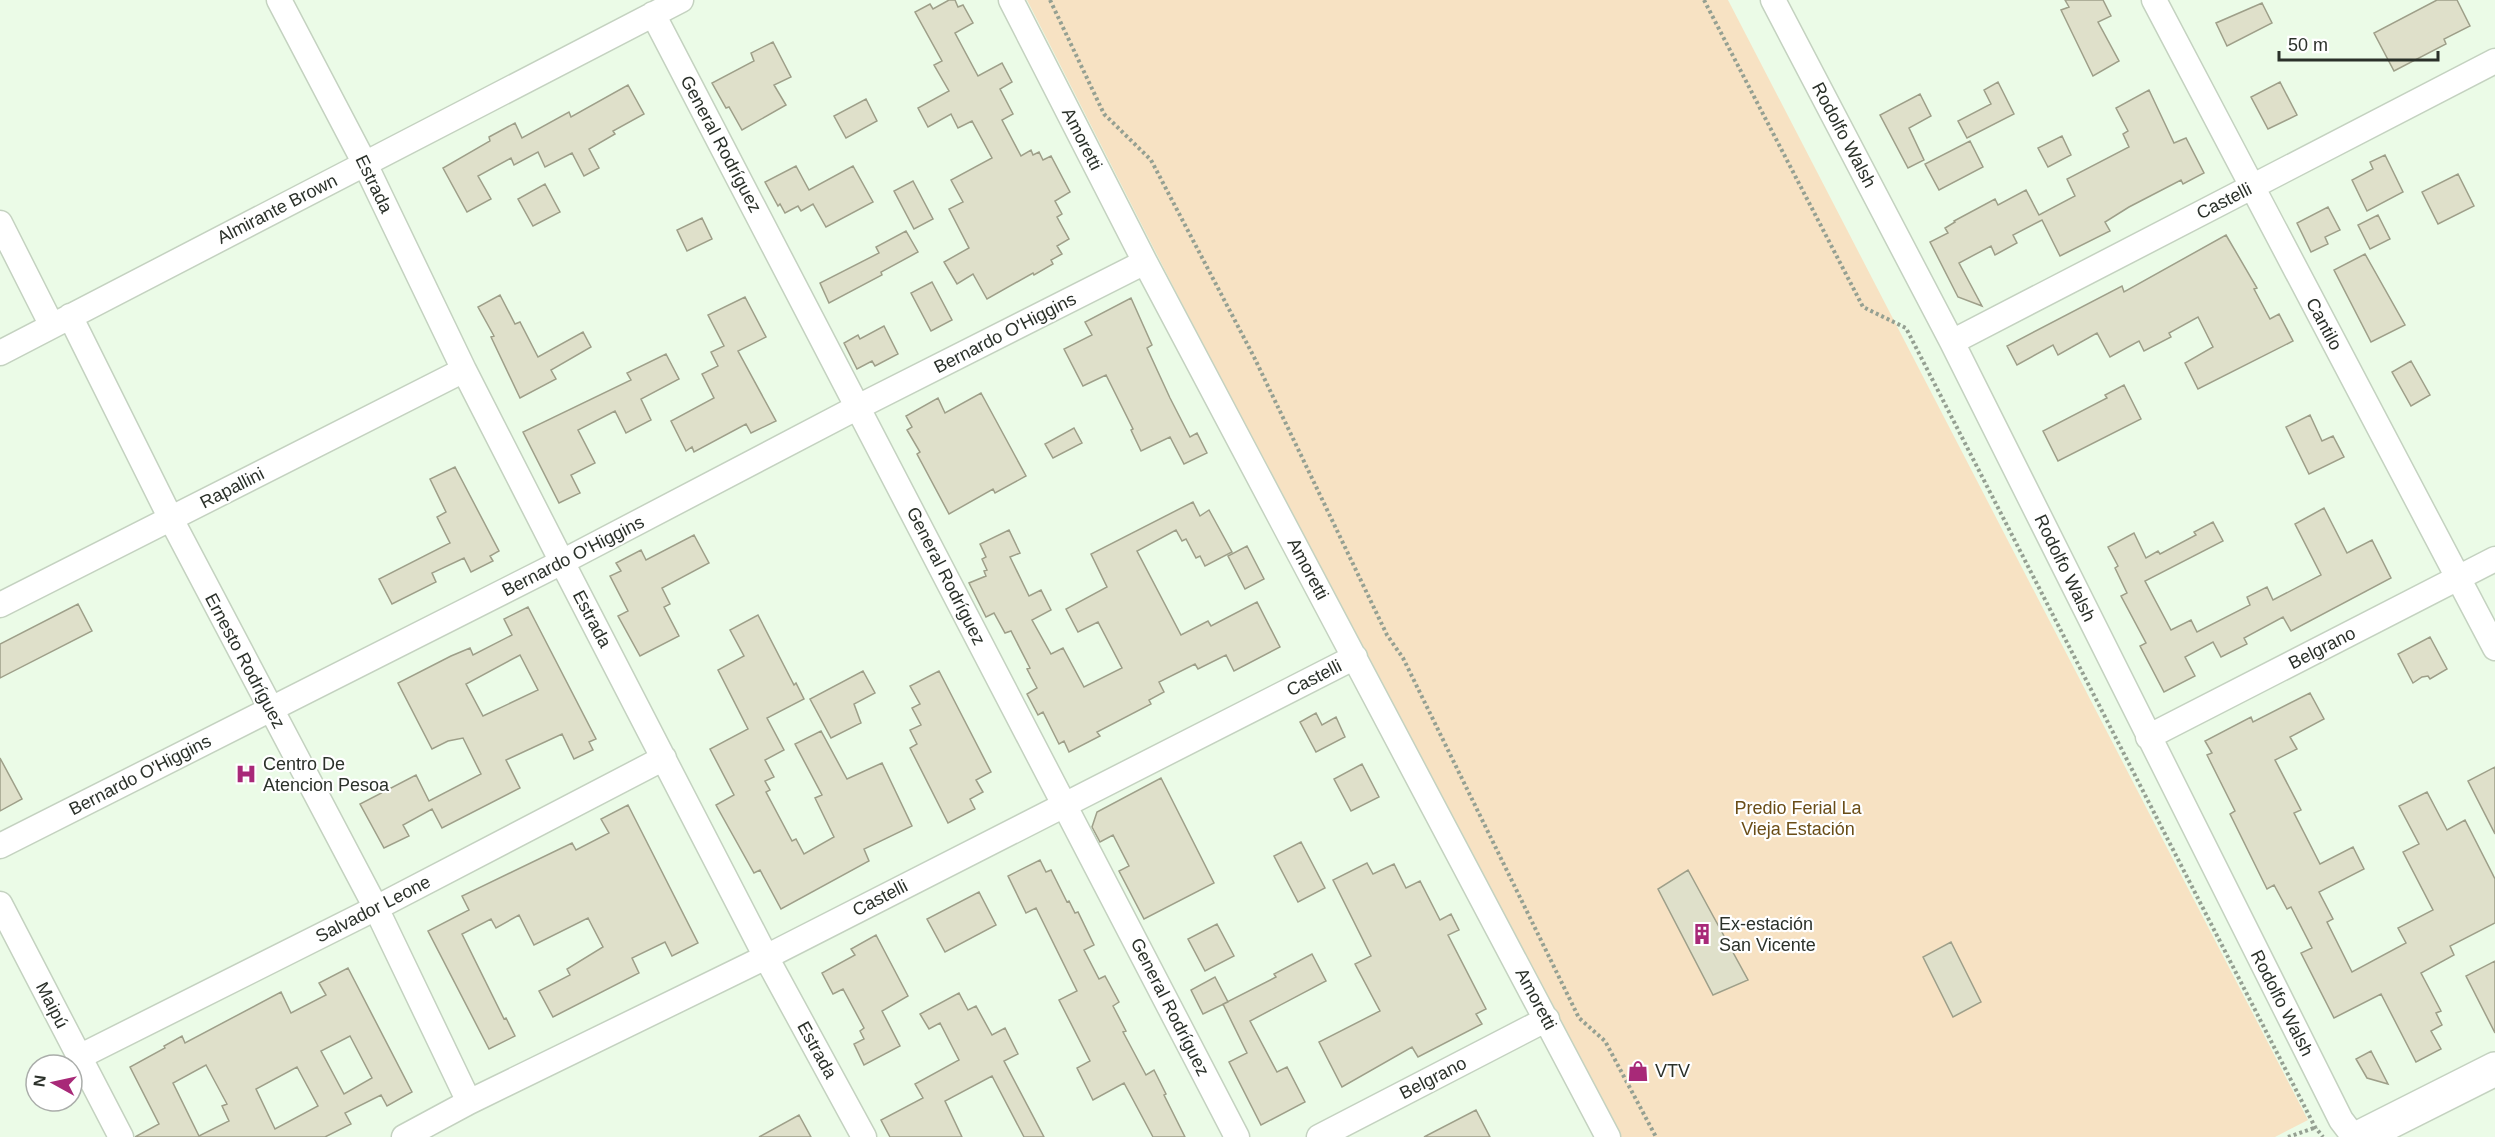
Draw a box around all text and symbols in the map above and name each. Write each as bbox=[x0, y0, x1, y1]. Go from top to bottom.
scale bar bbox=[2279, 24, 2438, 62]
text: 50 m bbox=[2288, 35, 2328, 55]
street label: General Rodríguez bbox=[676, 72, 766, 216]
street label: Rodolfo Walsh bbox=[1808, 79, 1880, 191]
street label: Amoretti bbox=[1058, 105, 1106, 173]
street label: Estrada bbox=[351, 152, 397, 217]
street label: Almirante Brown bbox=[214, 170, 340, 248]
street label: Castelli bbox=[2193, 179, 2255, 223]
street label: Bernardo O'Higgins bbox=[931, 289, 1079, 377]
street label: Cantilo bbox=[2302, 295, 2346, 353]
street label: Rapallini bbox=[197, 463, 267, 513]
street label: General Rodríguez bbox=[903, 504, 989, 648]
street label: Rodolfo Walsh bbox=[2031, 511, 2099, 625]
street label: Bernardo O'Higgins bbox=[499, 512, 647, 600]
street label: Amoretti bbox=[1283, 535, 1333, 603]
street label: Estrada bbox=[569, 587, 616, 652]
street label: Ernesto Rodríguez bbox=[201, 590, 289, 732]
street label: Belgrano bbox=[2285, 623, 2359, 673]
street label: Castelli bbox=[1283, 656, 1345, 700]
street label: Bernardo O'Higgins bbox=[66, 731, 214, 819]
place label: Centro De Atencion Pesoa bbox=[263, 754, 390, 795]
hospital icon: Centro De Atencion Pesoa bbox=[234, 762, 258, 786]
park label: Predio Ferial La Vieja Estación bbox=[1734, 798, 1863, 839]
street label: Salvador Leone bbox=[312, 871, 434, 947]
street label: Castelli bbox=[849, 876, 911, 920]
place label: Ex-estación San Vicente bbox=[1719, 914, 1816, 955]
building icon: Ex-estación San Vicente bbox=[1690, 922, 1714, 946]
street label: General Rodríguez bbox=[1127, 935, 1213, 1079]
street label: Rodolfo Walsh bbox=[2247, 947, 2317, 1059]
street label: Amoretti bbox=[1511, 965, 1561, 1033]
street label: Maipú bbox=[32, 979, 72, 1031]
street label: Estrada bbox=[793, 1018, 841, 1083]
north arrow bbox=[24, 1053, 84, 1113]
street label: Belgrano bbox=[1396, 1053, 1470, 1103]
shop icon: VTV bbox=[1626, 1059, 1650, 1083]
place label: VTV bbox=[1655, 1061, 1690, 1081]
text: N bbox=[30, 1074, 49, 1088]

